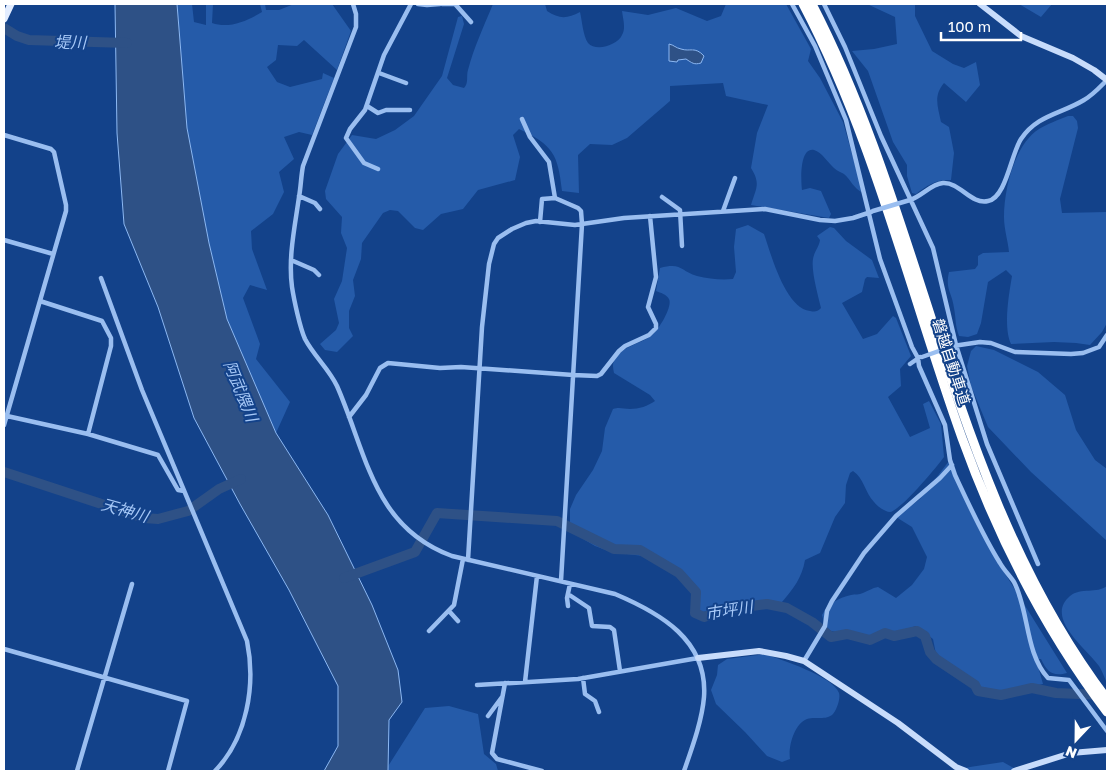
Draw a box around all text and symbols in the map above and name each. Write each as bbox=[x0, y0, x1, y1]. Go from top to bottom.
scale bar bbox=[941, 10, 1021, 42]
text: 100 m bbox=[948, 17, 991, 35]
water label: 堤川 bbox=[54, 32, 88, 52]
street label: 磐越自動車道 bbox=[929, 316, 974, 407]
water label: 阿武隈川 bbox=[220, 358, 263, 426]
water label: 天神川 bbox=[99, 494, 153, 527]
water label: 市坪川 bbox=[704, 596, 756, 624]
north arrow bbox=[1051, 715, 1101, 765]
text: N bbox=[1063, 743, 1079, 762]

